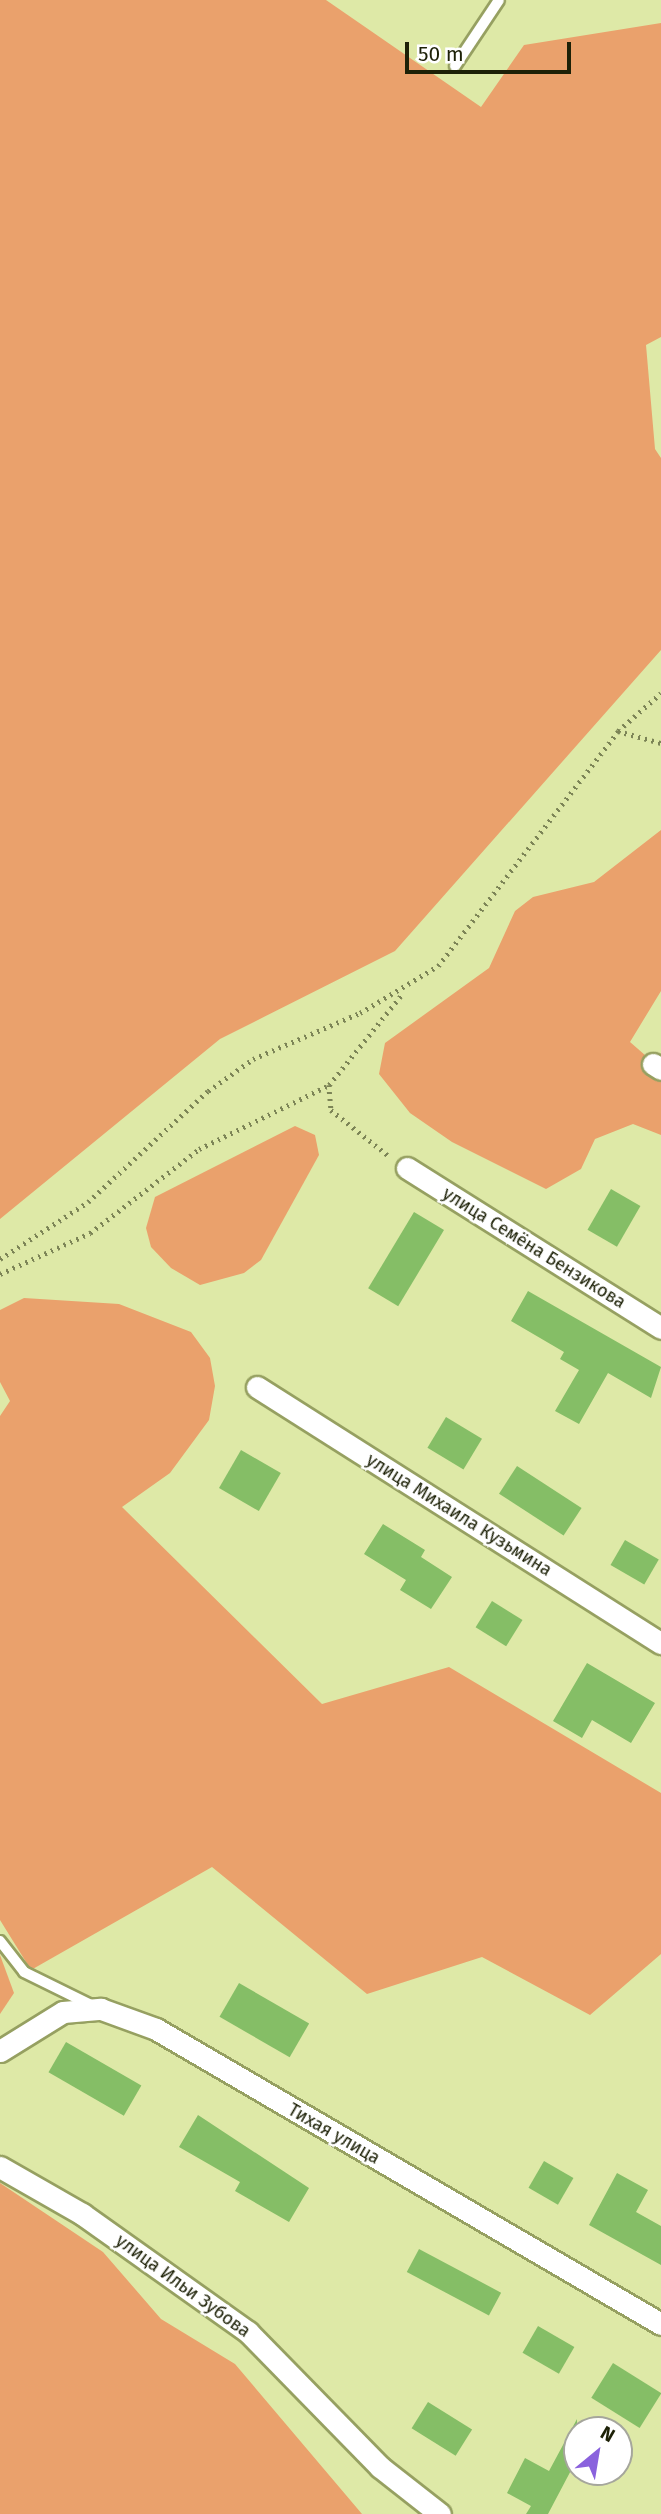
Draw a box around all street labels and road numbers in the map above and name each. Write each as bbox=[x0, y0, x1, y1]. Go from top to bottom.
street label: улица Семёна Бензикова bbox=[438, 1183, 630, 1313]
street label: улица Михаила Кузьмина bbox=[362, 1449, 556, 1581]
street label: Тихая улица bbox=[284, 2099, 384, 2169]
street label: улица Ильи Зубова bbox=[111, 2230, 255, 2342]

